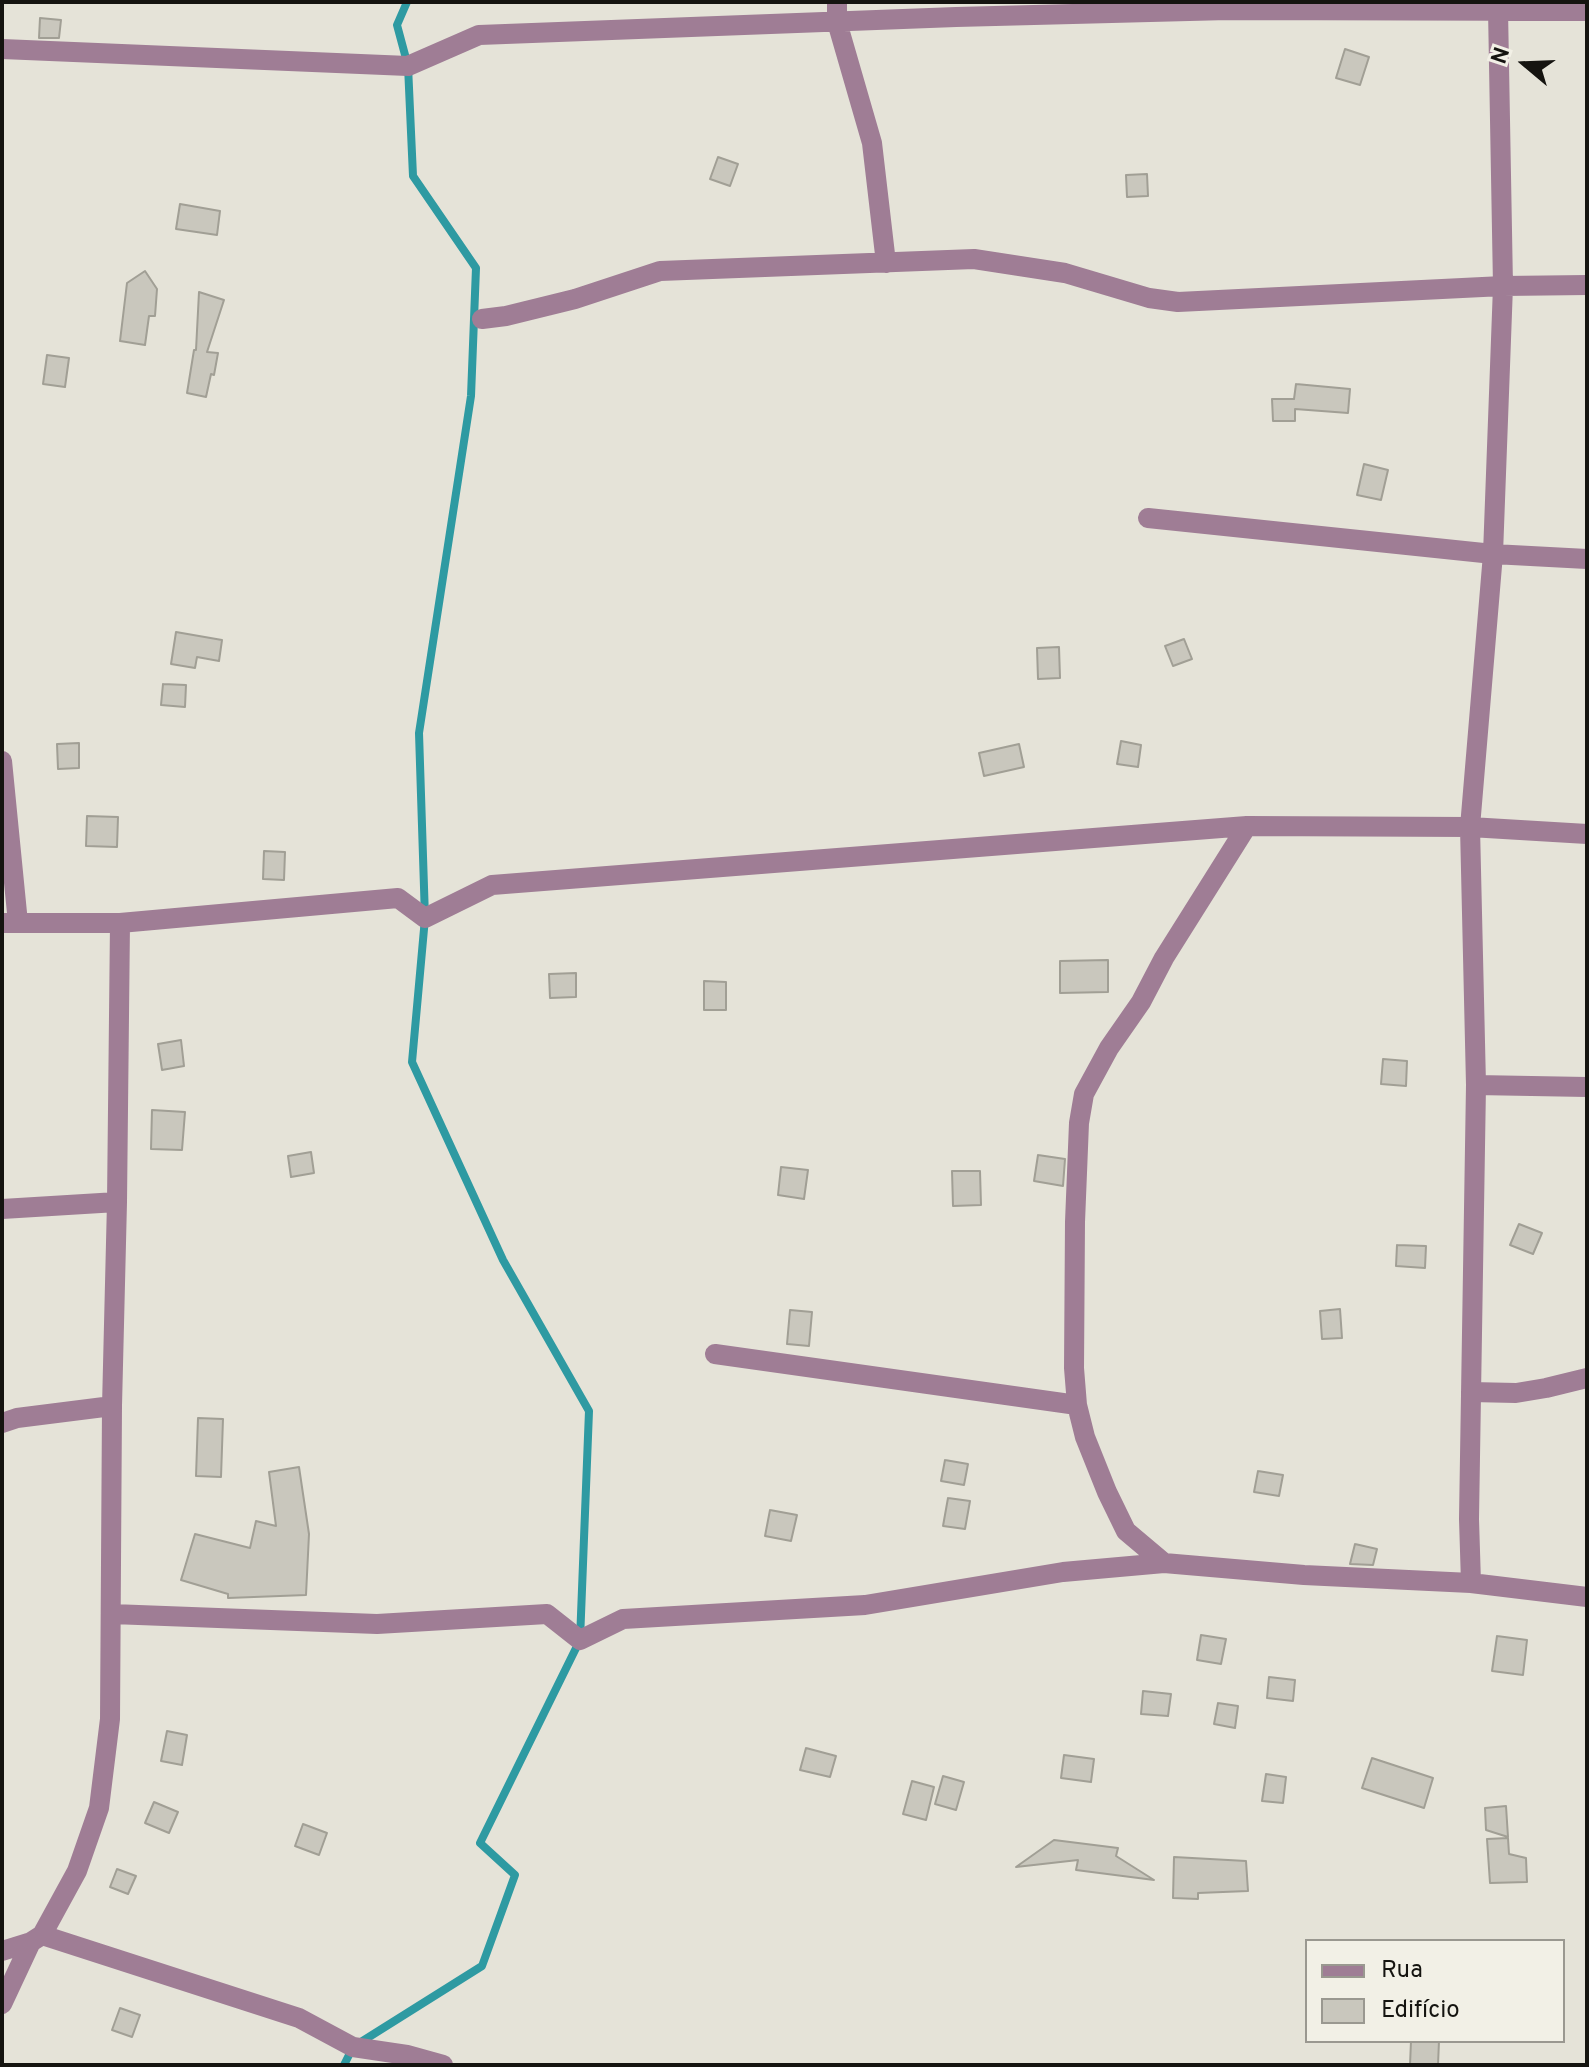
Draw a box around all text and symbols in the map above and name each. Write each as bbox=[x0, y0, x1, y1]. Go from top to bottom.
north arrow bbox=[1485, 24, 1565, 104]
text: N bbox=[1486, 44, 1517, 68]
legend bbox=[1305, 1939, 1565, 2043]
text: Rua bbox=[1381, 1956, 1423, 1986]
text: Edifício bbox=[1381, 1996, 1460, 2026]

